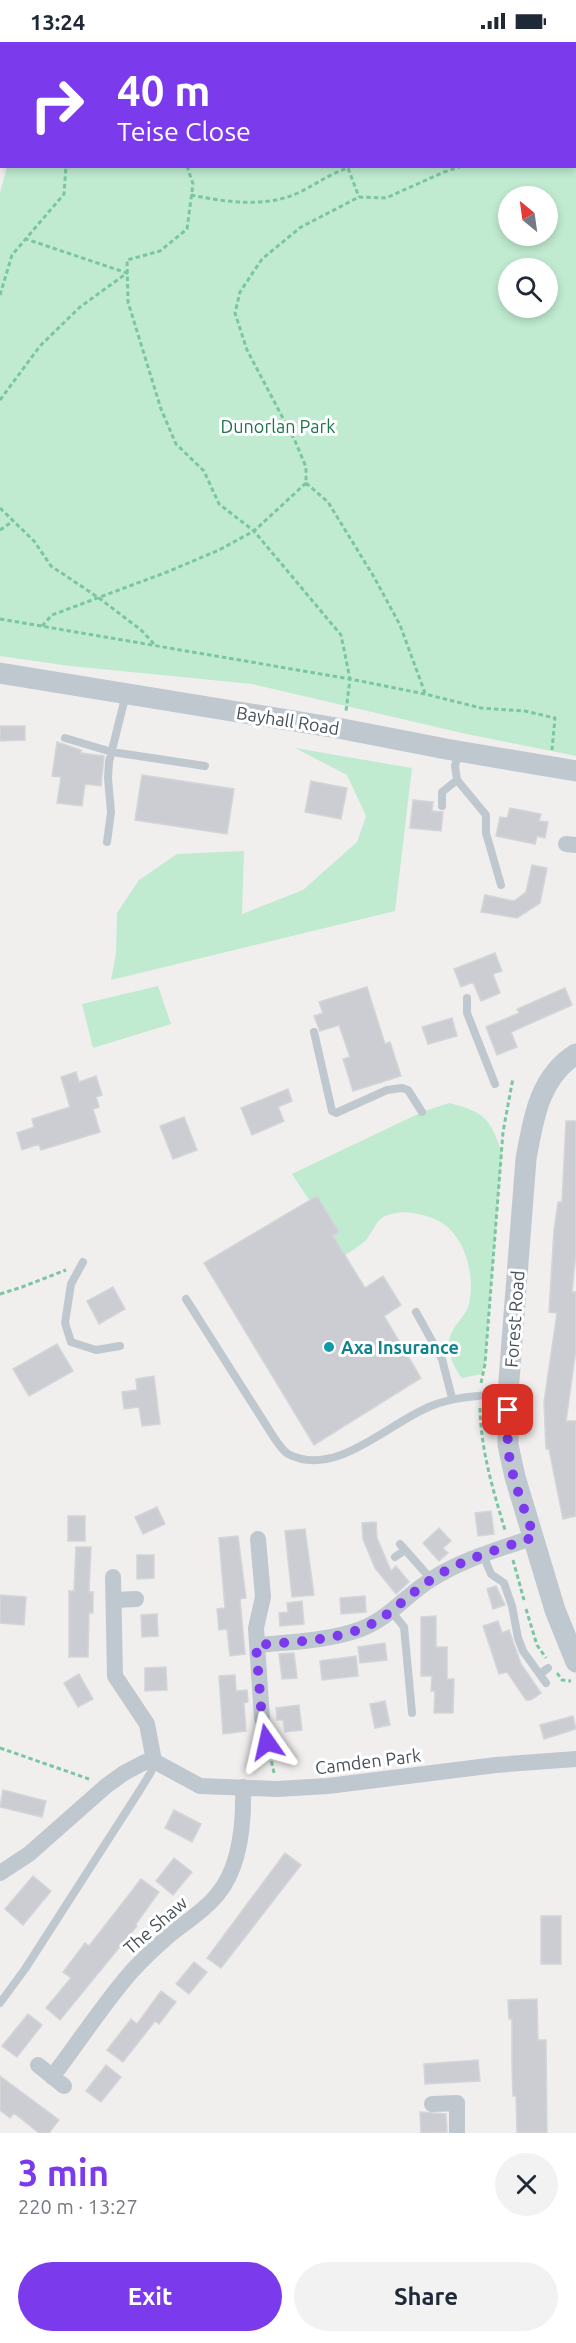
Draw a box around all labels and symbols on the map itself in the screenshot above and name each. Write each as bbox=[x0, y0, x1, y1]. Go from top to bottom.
north arrow bbox=[498, 186, 558, 246]
park label: Dunorlan Park bbox=[221, 416, 335, 436]
street label: Bayhall Road bbox=[235, 702, 341, 738]
street label: Forest Road bbox=[501, 1270, 527, 1368]
place label: Axa Insurance bbox=[341, 1337, 459, 1357]
marker: Axa Insurance bbox=[322, 1340, 336, 1354]
pin bbox=[482, 1384, 533, 1435]
position arrow bbox=[235, 1710, 299, 1774]
street label: Camden Park bbox=[314, 1745, 422, 1777]
street label: The Shaw bbox=[119, 1892, 191, 1958]

